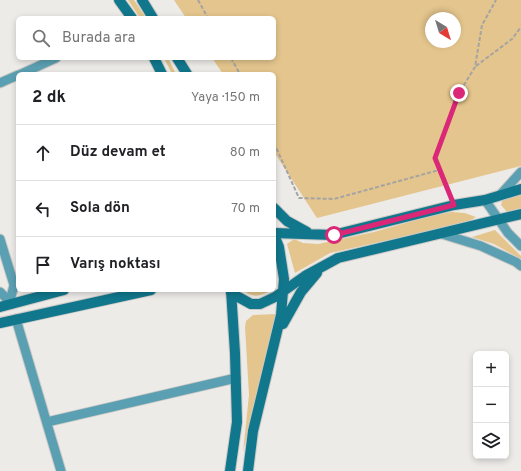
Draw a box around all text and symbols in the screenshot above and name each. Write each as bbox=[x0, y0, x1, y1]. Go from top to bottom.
north arrow bbox=[425, 12, 461, 48]
search box bbox=[16, 16, 276, 60]
icon: search bbox=[30, 27, 52, 49]
text: Burada ara bbox=[62, 29, 135, 48]
route end bbox=[450, 84, 468, 102]
text: 2 dk bbox=[32, 87, 66, 109]
text: Yaya · 150 m bbox=[191, 90, 260, 106]
icon: ahead bbox=[32, 142, 54, 164]
text: Düz devam et bbox=[70, 143, 166, 162]
text: 80 m bbox=[230, 145, 260, 161]
icon: left bbox=[32, 198, 54, 220]
text: Sola dön bbox=[70, 199, 130, 218]
text: 70 m bbox=[231, 201, 260, 217]
route start bbox=[325, 226, 343, 244]
icon: arrive bbox=[32, 254, 54, 276]
text: Varış noktası bbox=[70, 255, 161, 274]
map controls bbox=[473, 351, 509, 459]
button: + bbox=[473, 351, 509, 387]
button: − bbox=[473, 387, 509, 423]
button: layers bbox=[473, 423, 509, 459]

